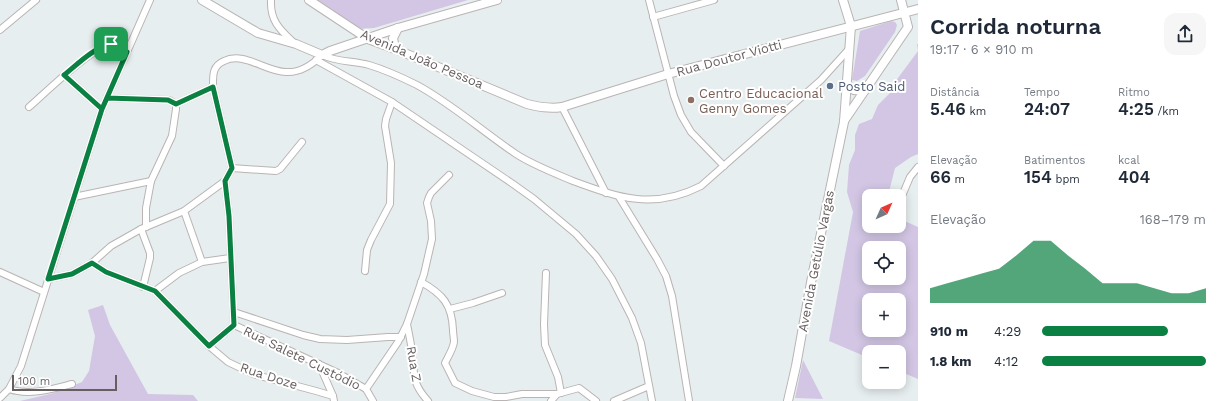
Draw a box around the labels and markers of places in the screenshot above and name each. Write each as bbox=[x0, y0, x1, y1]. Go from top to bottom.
pin bbox=[94, 27, 128, 61]
place label: Posto Said bbox=[838, 79, 905, 94]
marker: Posto Said bbox=[825, 81, 835, 91]
place label: Centro Educacional Genny Gomes bbox=[699, 86, 823, 116]
marker: Centro Educacional Genny Gomes bbox=[686, 95, 696, 105]

